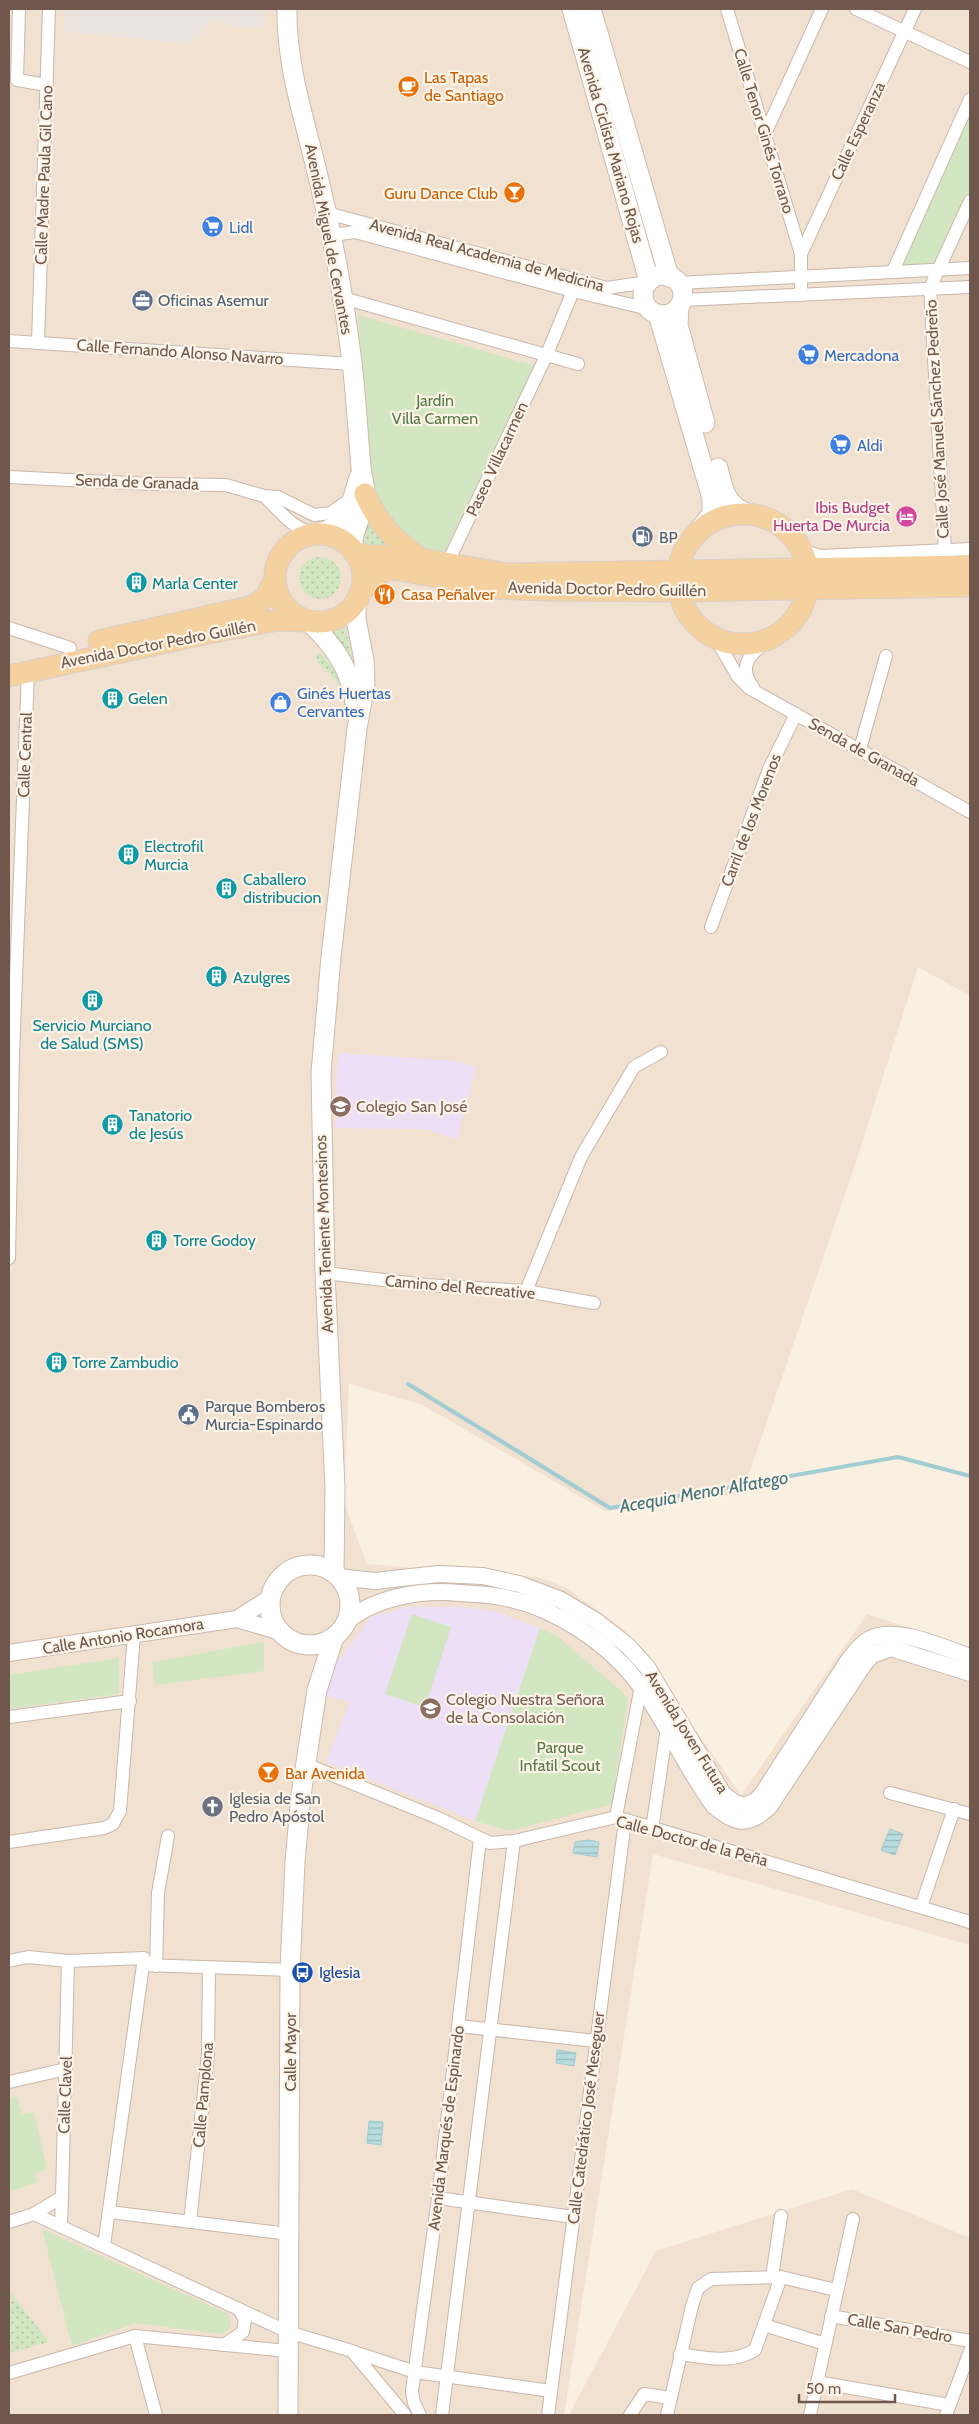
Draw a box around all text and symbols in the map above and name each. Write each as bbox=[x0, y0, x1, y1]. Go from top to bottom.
street label: Avenida Ciclista Mariano Rojas bbox=[574, 45, 648, 246]
street label: Calle Tenor Ginés Torrano bbox=[730, 46, 798, 216]
place label: Las Tapas de Santiago bbox=[424, 68, 504, 105]
cafe icon: Las Tapas de Santiago bbox=[396, 74, 420, 98]
street label: Calle Esperanza bbox=[827, 79, 889, 183]
street label: Calle Madre Paula Gil Cano bbox=[31, 85, 57, 265]
street label: Avenida Miguel de Cervantes bbox=[301, 142, 357, 336]
bar icon: Guru Dance Club bbox=[502, 181, 526, 205]
place label: Guru Dance Club bbox=[384, 184, 498, 203]
supermarket icon: Lidl bbox=[201, 215, 225, 239]
street label: Avenida Real Academia de Medicina bbox=[368, 215, 607, 296]
place label: Lidl bbox=[229, 218, 253, 237]
office icon: Oficinas Asemur bbox=[130, 288, 154, 312]
place label: Oficinas Asemur bbox=[158, 291, 270, 310]
street label: Calle José Manuel Sánchez Pedreño bbox=[921, 299, 953, 539]
street label: Calle Fernando Alonso Navarro bbox=[76, 335, 284, 369]
supermarket icon: Mercadona bbox=[796, 343, 820, 367]
place label: Mercadona bbox=[824, 346, 899, 365]
park label: Jardín Villa Carmen bbox=[392, 391, 478, 428]
street label: Paseo Villacarmen bbox=[462, 399, 532, 519]
supermarket icon: Aldi bbox=[829, 433, 853, 457]
place label: Aldi bbox=[857, 436, 883, 455]
street label: Senda de Granada bbox=[75, 470, 199, 494]
place label: Ibis Budget Huerta De Murcia bbox=[773, 498, 891, 535]
hotel icon: Ibis Budget Huerta De Murcia bbox=[894, 504, 918, 528]
fuel station icon: BP bbox=[631, 525, 655, 549]
place label: BP bbox=[659, 528, 678, 547]
building icon: Marla Center bbox=[124, 571, 148, 595]
place label: Marla Center bbox=[152, 574, 239, 593]
street label: Avenida Doctor Pedro Guillén bbox=[508, 578, 706, 600]
restaurant icon: Casa Peñalver bbox=[373, 582, 397, 606]
place label: Casa Peñalver bbox=[401, 585, 496, 604]
street label: Avenida Doctor Pedro Guillén bbox=[59, 616, 257, 672]
place label: Ginés Huertas Cervantes bbox=[297, 684, 391, 721]
building icon: Gelen bbox=[100, 686, 124, 710]
place label: Gelen bbox=[128, 689, 168, 708]
shop icon: Ginés Huertas Cervantes bbox=[269, 690, 293, 714]
street label: Calle Central bbox=[14, 712, 36, 798]
street label: Senda de Granada bbox=[805, 714, 923, 790]
street label: Carril de los Morenos bbox=[717, 751, 785, 889]
place label: Electrofil Murcia bbox=[144, 837, 204, 874]
building icon: Electrofil Murcia bbox=[116, 843, 140, 867]
place label: Caballero distribucion bbox=[243, 870, 321, 907]
building icon: Caballero distribucion bbox=[215, 876, 239, 900]
building icon: Azulgres bbox=[205, 965, 229, 989]
place label: Azulgres bbox=[233, 968, 291, 987]
building icon: Servicio Murciano de Salud (SMS) bbox=[80, 989, 104, 1013]
place label: Servicio Murciano de Salud (SMS) bbox=[32, 1016, 152, 1053]
school or university icon: Colegio San José bbox=[328, 1094, 352, 1118]
place label: Colegio San José bbox=[356, 1097, 467, 1116]
place label: Tanatorio de Jesús bbox=[129, 1106, 192, 1143]
building icon: Tanatorio de Jesús bbox=[101, 1112, 125, 1136]
street label: Avenida Teniente Montesinos bbox=[311, 1134, 337, 1333]
building icon: Torre Godoy bbox=[145, 1228, 169, 1252]
place label: Torre Godoy bbox=[173, 1231, 256, 1250]
street label: Camino del Recreative bbox=[384, 1271, 536, 1303]
building icon: Torre Zambudio bbox=[44, 1350, 68, 1374]
place label: Torre Zambudio bbox=[72, 1353, 179, 1372]
place label: Parque Bomberos Murcia-Espinardo bbox=[205, 1397, 326, 1434]
public building icon: Parque Bomberos Murcia-Espinardo bbox=[177, 1403, 201, 1427]
water label: Acequia Menor Alfatego bbox=[617, 1466, 790, 1518]
street label: Calle Antonio Rocamora bbox=[41, 1614, 205, 1658]
street label: Avenida Joven Futura bbox=[642, 1667, 733, 1797]
place label: Colegio Nuestra Señora de la Consolación bbox=[446, 1690, 605, 1727]
school or university icon: Colegio Nuestra Señora de la Consolación bbox=[418, 1696, 442, 1720]
park label: Parque Infatil Scout bbox=[520, 1738, 601, 1775]
bar icon: Bar Avenida bbox=[257, 1761, 281, 1785]
place label: Bar Avenida bbox=[285, 1764, 365, 1783]
place label: Iglesia de San Pedro Apóstol bbox=[229, 1789, 325, 1826]
church icon: Iglesia de San Pedro Apóstol bbox=[201, 1795, 225, 1819]
street label: Calle Doctor de la Peña bbox=[614, 1812, 770, 1871]
bus stop icon: Iglesia bbox=[291, 1960, 315, 1984]
place label: Iglesia bbox=[319, 1963, 361, 1982]
street label: Calle Catedrático José Meseguer bbox=[564, 2010, 609, 2225]
street label: Calle Mayor bbox=[281, 2012, 300, 2091]
street label: Avenida Marqués de Espinardo bbox=[424, 2024, 468, 2232]
street label: Calle Pamplona bbox=[189, 2041, 217, 2148]
street label: Calle Clavel bbox=[54, 2056, 76, 2134]
street label: Calle San Pedro bbox=[846, 2309, 954, 2347]
scale bar bbox=[799, 2372, 895, 2404]
text: 50 m bbox=[806, 2380, 841, 2398]

